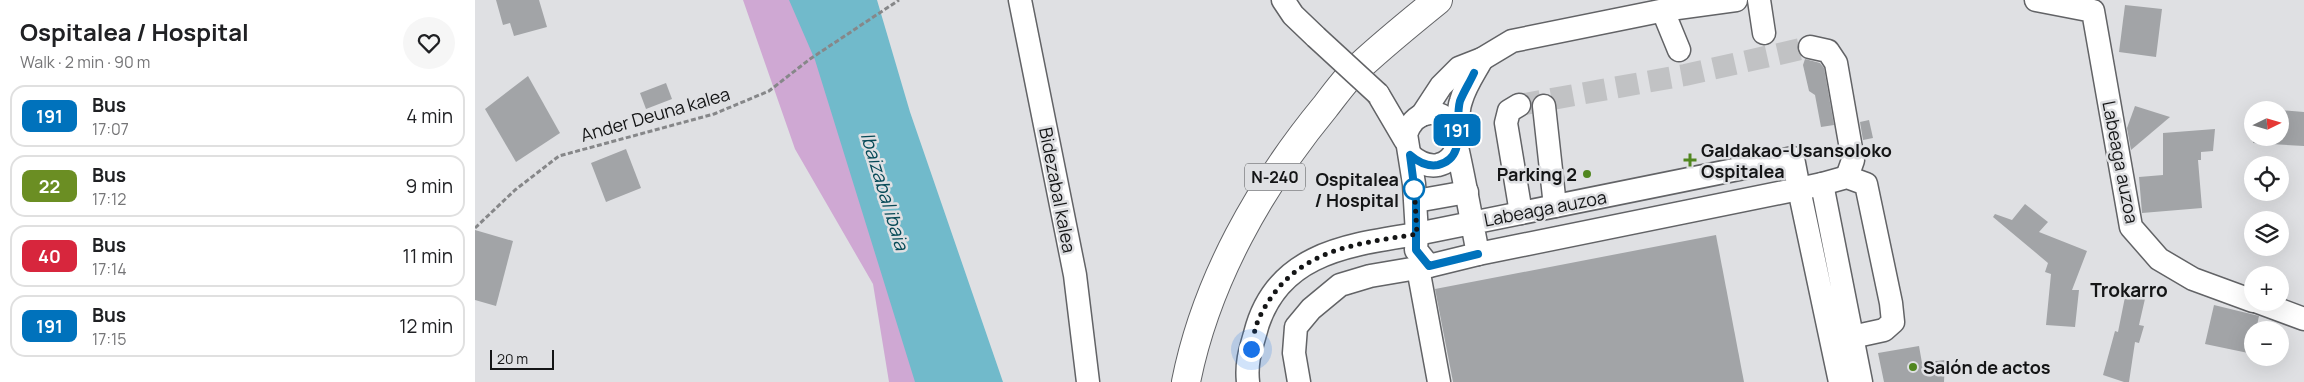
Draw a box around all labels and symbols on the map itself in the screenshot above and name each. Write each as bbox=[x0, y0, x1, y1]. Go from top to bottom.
street label: Ander Deuna kalea bbox=[577, 81, 733, 147]
street label: Labeaga auzoa bbox=[2097, 99, 2145, 225]
north arrow bbox=[2244, 101, 2289, 146]
line badge: 191 bbox=[1428, 114, 1486, 146]
street label: Bidezabal kalea bbox=[1034, 125, 1082, 255]
water label: Ibaizabal ibaia bbox=[855, 129, 916, 255]
place label: Galdakao-Usansoloko Ospitalea bbox=[1701, 138, 1892, 183]
marker: Galdakao-Usansoloko Ospitalea bbox=[1683, 153, 1697, 167]
place label: Parking 2 bbox=[1497, 162, 1577, 186]
road number: N-240 bbox=[1245, 163, 1305, 190]
place label: Ospitalea / Hospital bbox=[1315, 167, 1399, 212]
marker: Parking 2 bbox=[1581, 168, 1593, 180]
marker: Ospitalea / Hospital bbox=[1403, 178, 1425, 200]
street label: Labeaga auzoa bbox=[1482, 184, 1608, 232]
district label: Trokarro bbox=[2090, 277, 2168, 303]
your location bbox=[1239, 337, 1264, 362]
scale bar bbox=[490, 347, 554, 370]
place label: Salón de actos bbox=[1923, 355, 2051, 379]
marker: Salón de actos bbox=[1907, 361, 1919, 373]

